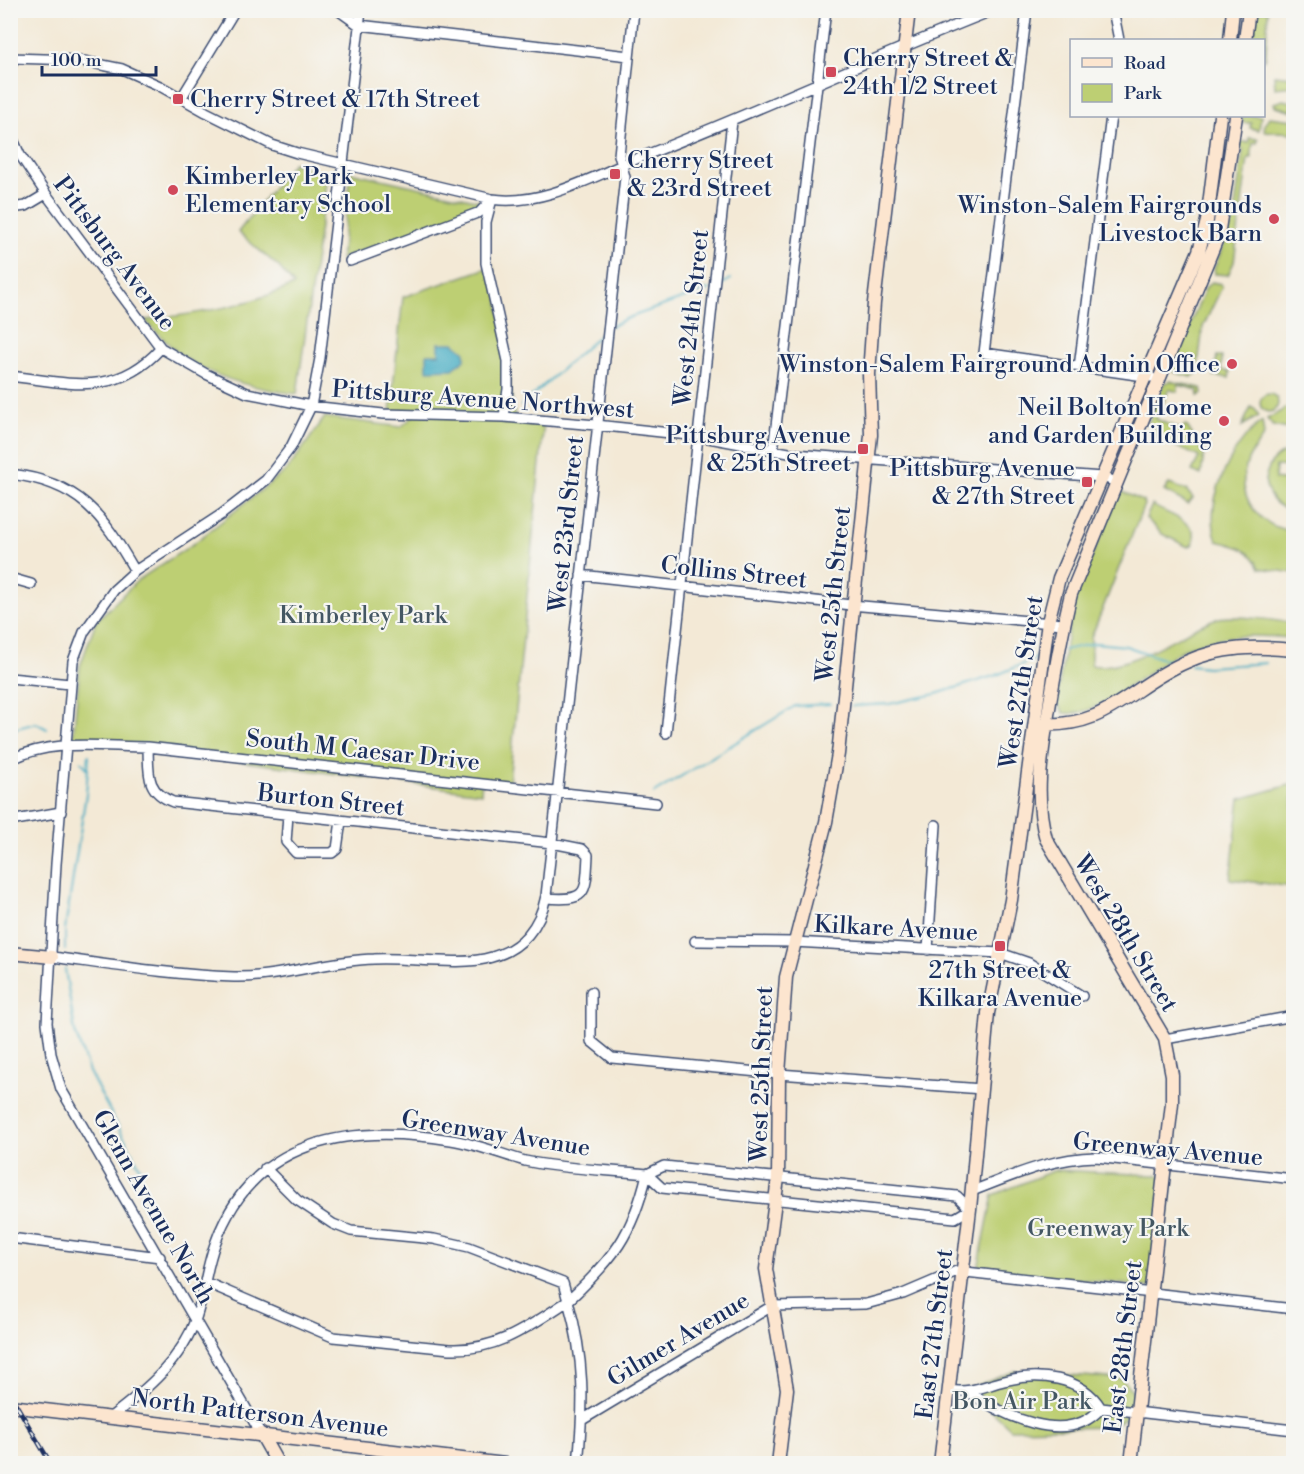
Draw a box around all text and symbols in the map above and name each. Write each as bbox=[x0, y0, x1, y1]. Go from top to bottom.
scale bar bbox=[42, 39, 156, 77]
legend bbox=[1070, 39, 1265, 117]
place label: Cherry Street & 24th 1/2 Street bbox=[843, 44, 1014, 102]
text: 100 m bbox=[51, 49, 102, 72]
text: Road bbox=[1124, 52, 1167, 75]
marker: Cherry Street & 24th 1/2 Street bbox=[824, 65, 838, 79]
text: Park bbox=[1124, 82, 1163, 105]
place label: Cherry Street & 17th Street bbox=[190, 85, 481, 115]
marker: Cherry Street & 17th Street bbox=[171, 92, 185, 106]
place label: Cherry Street & 23rd Street bbox=[627, 146, 774, 204]
place label: Kimberley Park Elementary School bbox=[185, 162, 391, 220]
marker: Cherry Street & 23rd Street bbox=[608, 167, 622, 181]
street label: Pittsburg Avenue bbox=[46, 170, 182, 337]
marker: Kimberley Park Elementary School bbox=[166, 183, 180, 197]
place label: Winston-Salem Fairgrounds Livestock Barn bbox=[957, 191, 1262, 249]
marker: Winston-Salem Fairgrounds Livestock Barn bbox=[1267, 212, 1281, 226]
street label: West 24th Street bbox=[668, 228, 716, 409]
place label: Winston-Salem Fairground Admin Office bbox=[778, 350, 1220, 380]
marker: Winston-Salem Fairground Admin Office bbox=[1225, 357, 1239, 371]
street label: Pittsburg Avenue Northwest bbox=[331, 374, 636, 426]
place label: Neil Bolton Home and Garden Building bbox=[988, 393, 1213, 451]
marker: Neil Bolton Home and Garden Building bbox=[1217, 414, 1231, 428]
place label: Pittsburg Avenue & 25th Street bbox=[665, 421, 852, 479]
street label: West 23rd Street bbox=[543, 434, 591, 615]
marker: Pittsburg Avenue & 25th Street bbox=[856, 442, 870, 456]
place label: Pittsburg Avenue & 27th Street bbox=[889, 454, 1075, 512]
marker: Pittsburg Avenue & 27th Street bbox=[1080, 475, 1094, 489]
street label: West 25th Street bbox=[810, 504, 858, 684]
street label: Collins Street bbox=[659, 550, 809, 596]
street label: West 27th Street bbox=[993, 593, 1051, 772]
park label: Kimberley Park bbox=[279, 601, 448, 631]
street label: South M Caesar Drive bbox=[244, 724, 481, 778]
street label: Burton Street bbox=[255, 778, 406, 824]
street label: West 28th Street bbox=[1066, 849, 1184, 1018]
street label: Kilkare Avenue bbox=[813, 910, 979, 948]
marker: 27th Street & Kilkara Avenue bbox=[993, 939, 1007, 953]
place label: 27th Street & Kilkara Avenue bbox=[918, 956, 1082, 1014]
street label: West 25th Street bbox=[744, 985, 780, 1164]
street label: Greenway Avenue bbox=[399, 1104, 592, 1164]
street label: Glenn Avenue North bbox=[85, 1105, 221, 1310]
street label: Greenway Avenue bbox=[1072, 1127, 1264, 1173]
park label: Greenway Park bbox=[1027, 1214, 1190, 1244]
street label: East 27th Street bbox=[910, 1247, 960, 1421]
street label: East 28th Street bbox=[1098, 1258, 1150, 1436]
street label: Gilmer Avenue bbox=[602, 1286, 755, 1394]
street label: North Patterson Avenue bbox=[129, 1383, 390, 1445]
park label: Bon Air Park bbox=[951, 1387, 1093, 1417]

